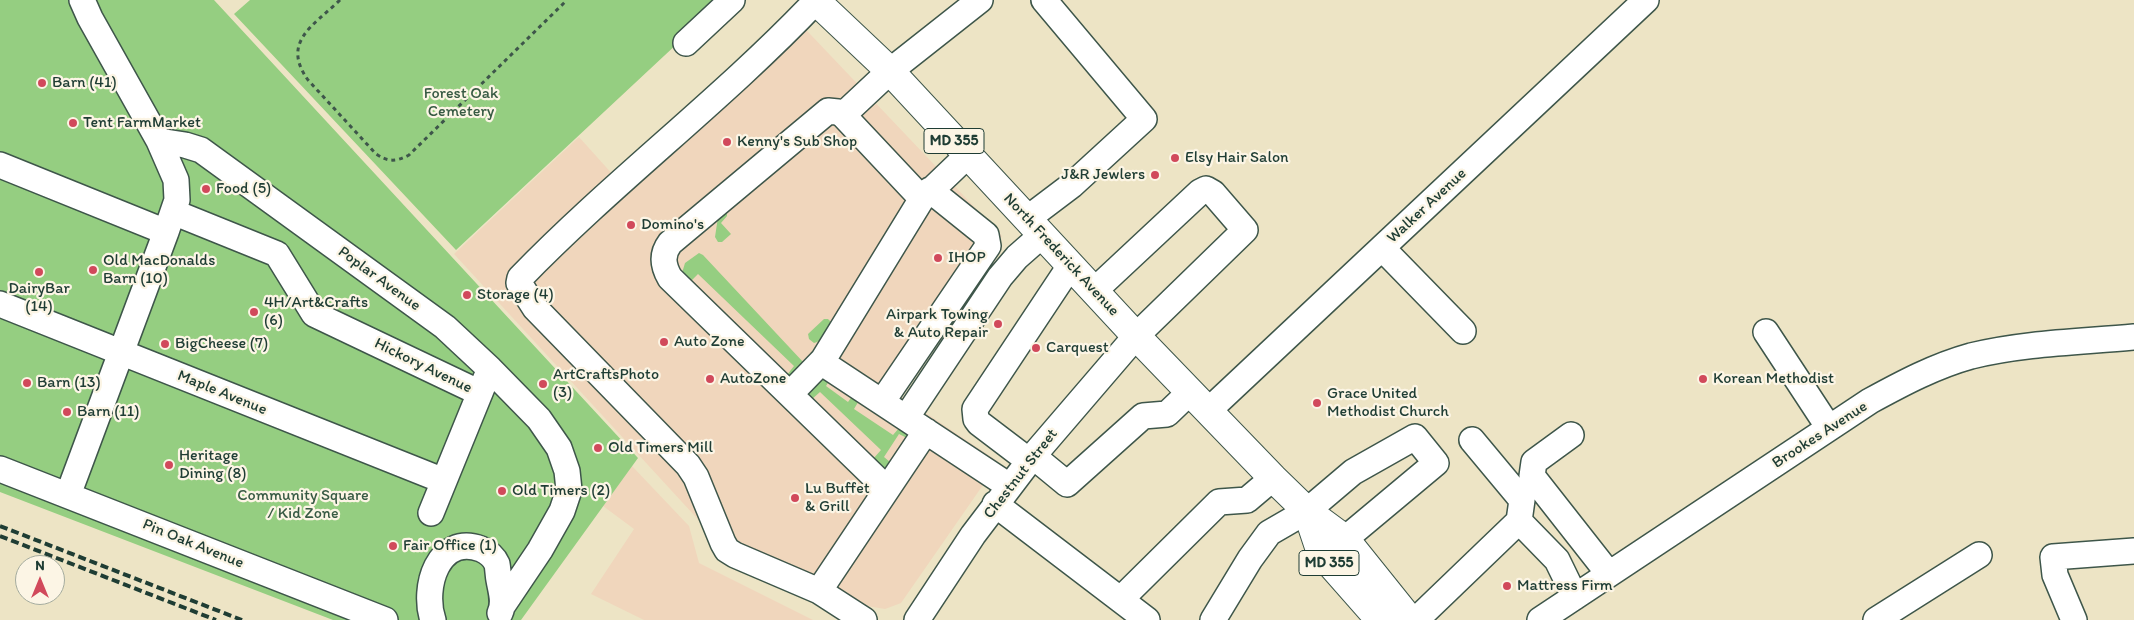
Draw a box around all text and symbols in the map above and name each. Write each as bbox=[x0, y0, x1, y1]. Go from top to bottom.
place label: Barn (41) bbox=[52, 73, 117, 93]
marker: Barn (41) bbox=[36, 77, 48, 89]
park label: Forest Oak Cemetery bbox=[424, 84, 498, 122]
place label: Tent FarmMarket bbox=[83, 113, 201, 133]
marker: Tent FarmMarket bbox=[67, 117, 79, 129]
road number: MD 355 bbox=[924, 128, 984, 154]
place label: Kenny's Sub Shop bbox=[737, 132, 857, 152]
marker: Kenny's Sub Shop bbox=[721, 136, 733, 148]
place label: Elsy Hair Salon bbox=[1185, 148, 1289, 168]
marker: Elsy Hair Salon bbox=[1169, 152, 1181, 164]
street label: Walker Avenue bbox=[1383, 164, 1471, 248]
place label: J&R Jewlers bbox=[1061, 165, 1145, 185]
marker: J&R Jewlers bbox=[1149, 169, 1161, 181]
place label: Food (5) bbox=[216, 179, 271, 199]
marker: Food (5) bbox=[200, 183, 212, 195]
street label: North Frederick Avenue bbox=[999, 189, 1123, 321]
place label: Domino's bbox=[641, 215, 704, 235]
marker: Domino's bbox=[625, 219, 637, 231]
street label: Poplar Avenue bbox=[334, 243, 424, 315]
place label: IHOP bbox=[948, 248, 986, 268]
place label: Old MacDonalds Barn (10) bbox=[103, 251, 215, 289]
marker: IHOP bbox=[932, 252, 944, 264]
marker: Old MacDonalds Barn (10) bbox=[87, 264, 99, 276]
marker: DairyBar (14) bbox=[33, 266, 45, 278]
place label: DairyBar (14) bbox=[8, 279, 70, 317]
place label: Storage (4) bbox=[477, 285, 554, 305]
marker: Storage (4) bbox=[461, 289, 473, 301]
place label: 4H/Art&Crafts (6) bbox=[264, 293, 368, 331]
place label: Airpark Towing & Auto Repair bbox=[886, 305, 988, 343]
marker: 4H/Art&Crafts (6) bbox=[248, 306, 260, 318]
marker: Airpark Towing & Auto Repair bbox=[992, 318, 1004, 330]
place label: Auto Zone bbox=[674, 332, 745, 352]
place label: BigCheese (7) bbox=[175, 334, 268, 354]
street label: Hickory Avenue bbox=[371, 334, 475, 398]
marker: Auto Zone bbox=[658, 336, 670, 348]
marker: BigCheese (7) bbox=[159, 338, 171, 350]
place label: Carquest bbox=[1046, 338, 1109, 358]
marker: Carquest bbox=[1030, 342, 1042, 354]
place label: ArtCraftsPhoto (3) bbox=[553, 365, 659, 403]
street label: Maple Avenue bbox=[174, 366, 270, 420]
place label: AutoZone bbox=[720, 369, 786, 389]
place label: Korean Methodist bbox=[1713, 369, 1834, 389]
place label: Barn (13) bbox=[37, 373, 101, 393]
marker: AutoZone bbox=[704, 373, 716, 385]
marker: Korean Methodist bbox=[1697, 373, 1709, 385]
marker: Barn (13) bbox=[21, 377, 33, 389]
marker: ArtCraftsPhoto (3) bbox=[537, 378, 549, 390]
place label: Grace United Methodist Church bbox=[1327, 384, 1449, 422]
marker: Grace United Methodist Church bbox=[1311, 397, 1323, 409]
street label: Brookes Avenue bbox=[1769, 397, 1871, 473]
place label: Barn (11) bbox=[77, 402, 139, 422]
marker: Barn (11) bbox=[61, 406, 73, 418]
street label: Chestnut Street bbox=[980, 425, 1062, 523]
place label: Old Timers Mill bbox=[608, 438, 713, 458]
marker: Old Timers Mill bbox=[592, 442, 604, 454]
place label: Heritage Dining (8) bbox=[179, 446, 246, 484]
marker: Heritage Dining (8) bbox=[163, 459, 175, 471]
place label: Lu Buffet & Grill bbox=[805, 479, 870, 517]
place label: Old Timers (2) bbox=[512, 481, 610, 501]
marker: Old Timers (2) bbox=[496, 485, 508, 497]
park label: Community Square / Kid Zone bbox=[237, 486, 369, 524]
marker: Lu Buffet & Grill bbox=[789, 492, 801, 504]
street label: Pin Oak Avenue bbox=[140, 515, 246, 573]
place label: Fair Office (1) bbox=[403, 536, 497, 556]
marker: Fair Office (1) bbox=[387, 540, 399, 552]
road number: MD 355 bbox=[1299, 550, 1359, 576]
north arrow bbox=[15, 555, 65, 605]
text: N bbox=[35, 557, 45, 574]
place label: Mattress Firm bbox=[1517, 576, 1613, 596]
marker: Mattress Firm bbox=[1501, 580, 1513, 592]

